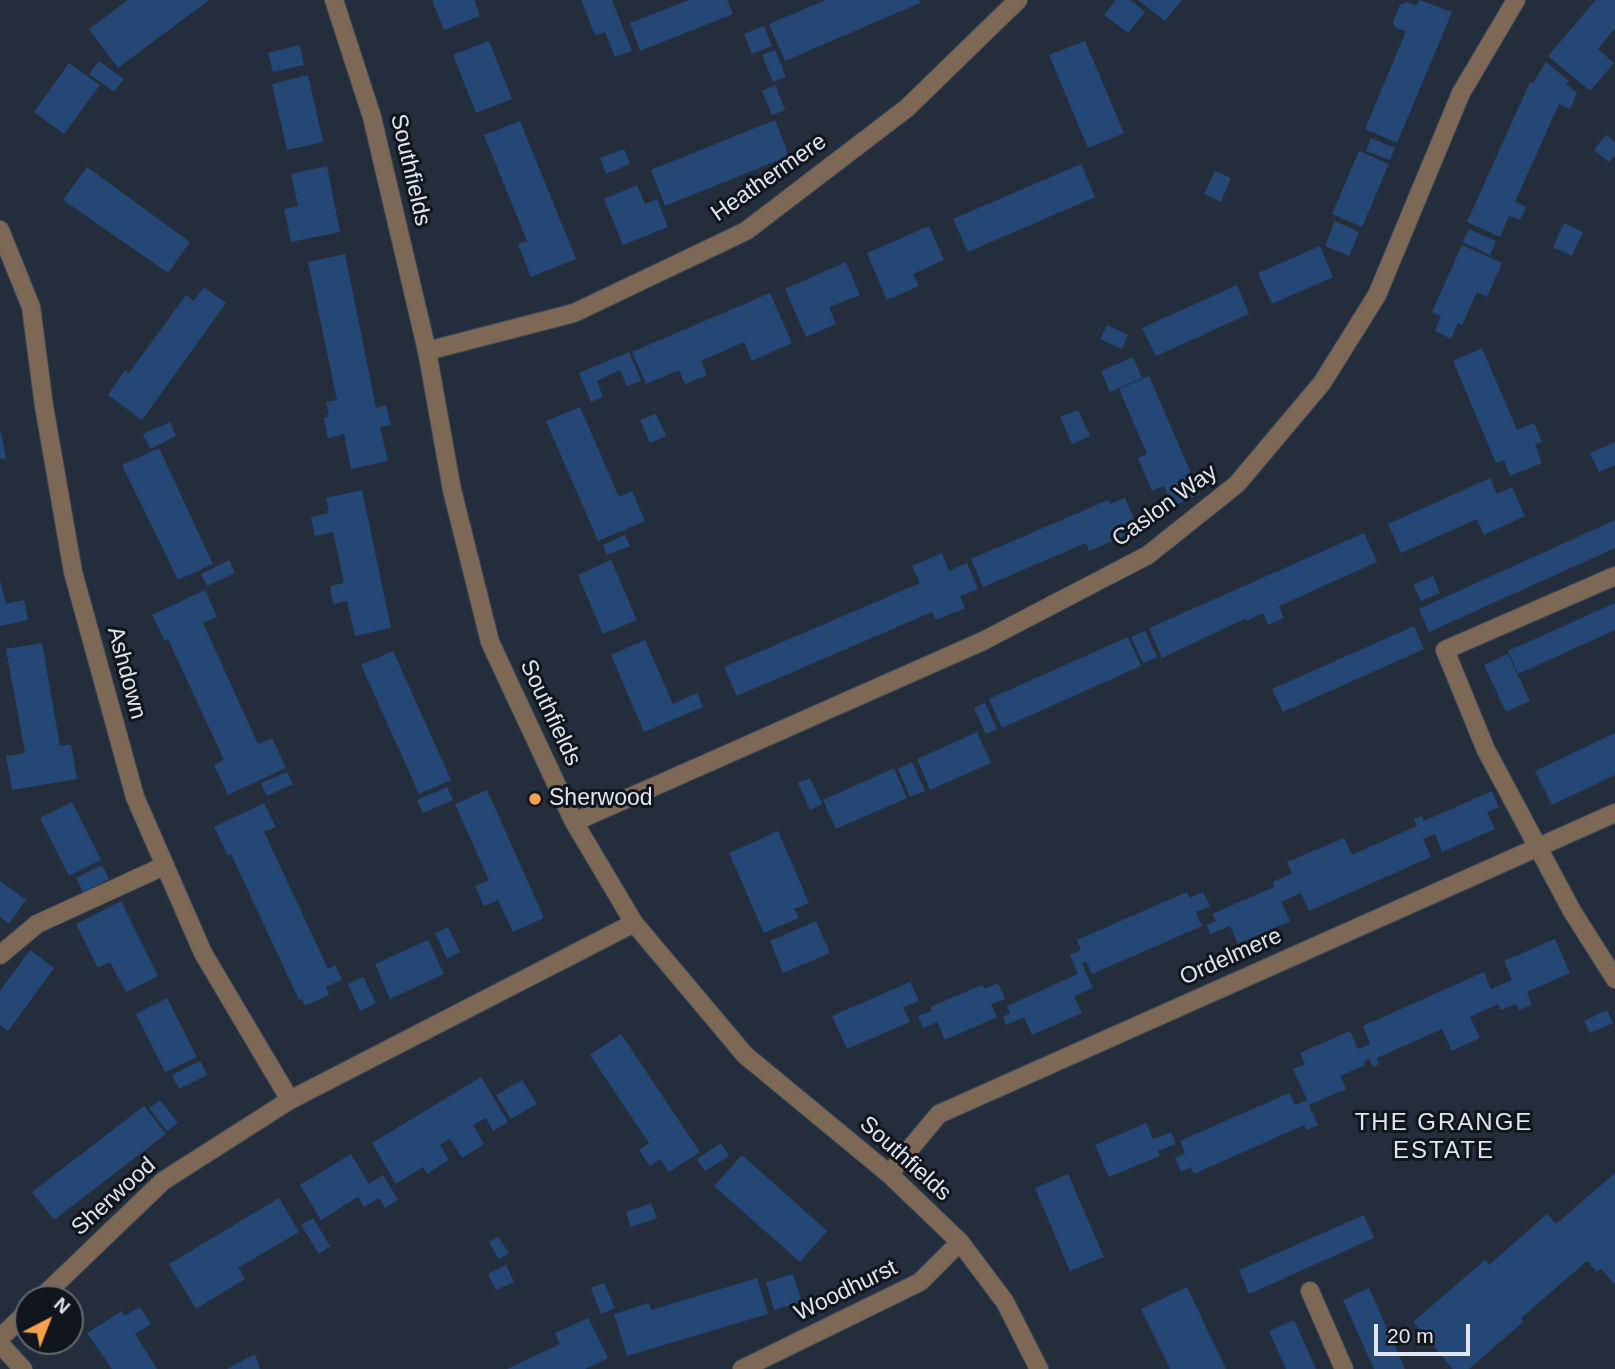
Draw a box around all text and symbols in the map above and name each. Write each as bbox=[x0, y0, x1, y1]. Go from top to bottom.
street label: Southfields bbox=[384, 111, 436, 229]
street label: Heathermere bbox=[706, 128, 832, 228]
street label: Caslon Way bbox=[1107, 459, 1223, 553]
street label: Ashdown bbox=[100, 624, 152, 722]
street label: Southfields bbox=[513, 656, 587, 770]
place label: Sherwood bbox=[549, 785, 653, 813]
marker: Sherwood bbox=[527, 791, 543, 807]
street label: Ordelmere bbox=[1176, 922, 1286, 992]
district label: THE GRANGE ESTATE bbox=[1356, 1109, 1532, 1165]
street label: Southfields bbox=[853, 1111, 957, 1207]
street label: Sherwood bbox=[66, 1152, 162, 1242]
street label: Woodhurst bbox=[790, 1254, 902, 1328]
north arrow bbox=[14, 1285, 84, 1355]
text: N bbox=[50, 1293, 74, 1318]
scale bar bbox=[1377, 1310, 1473, 1354]
text: 20 m bbox=[1387, 1324, 1434, 1347]

